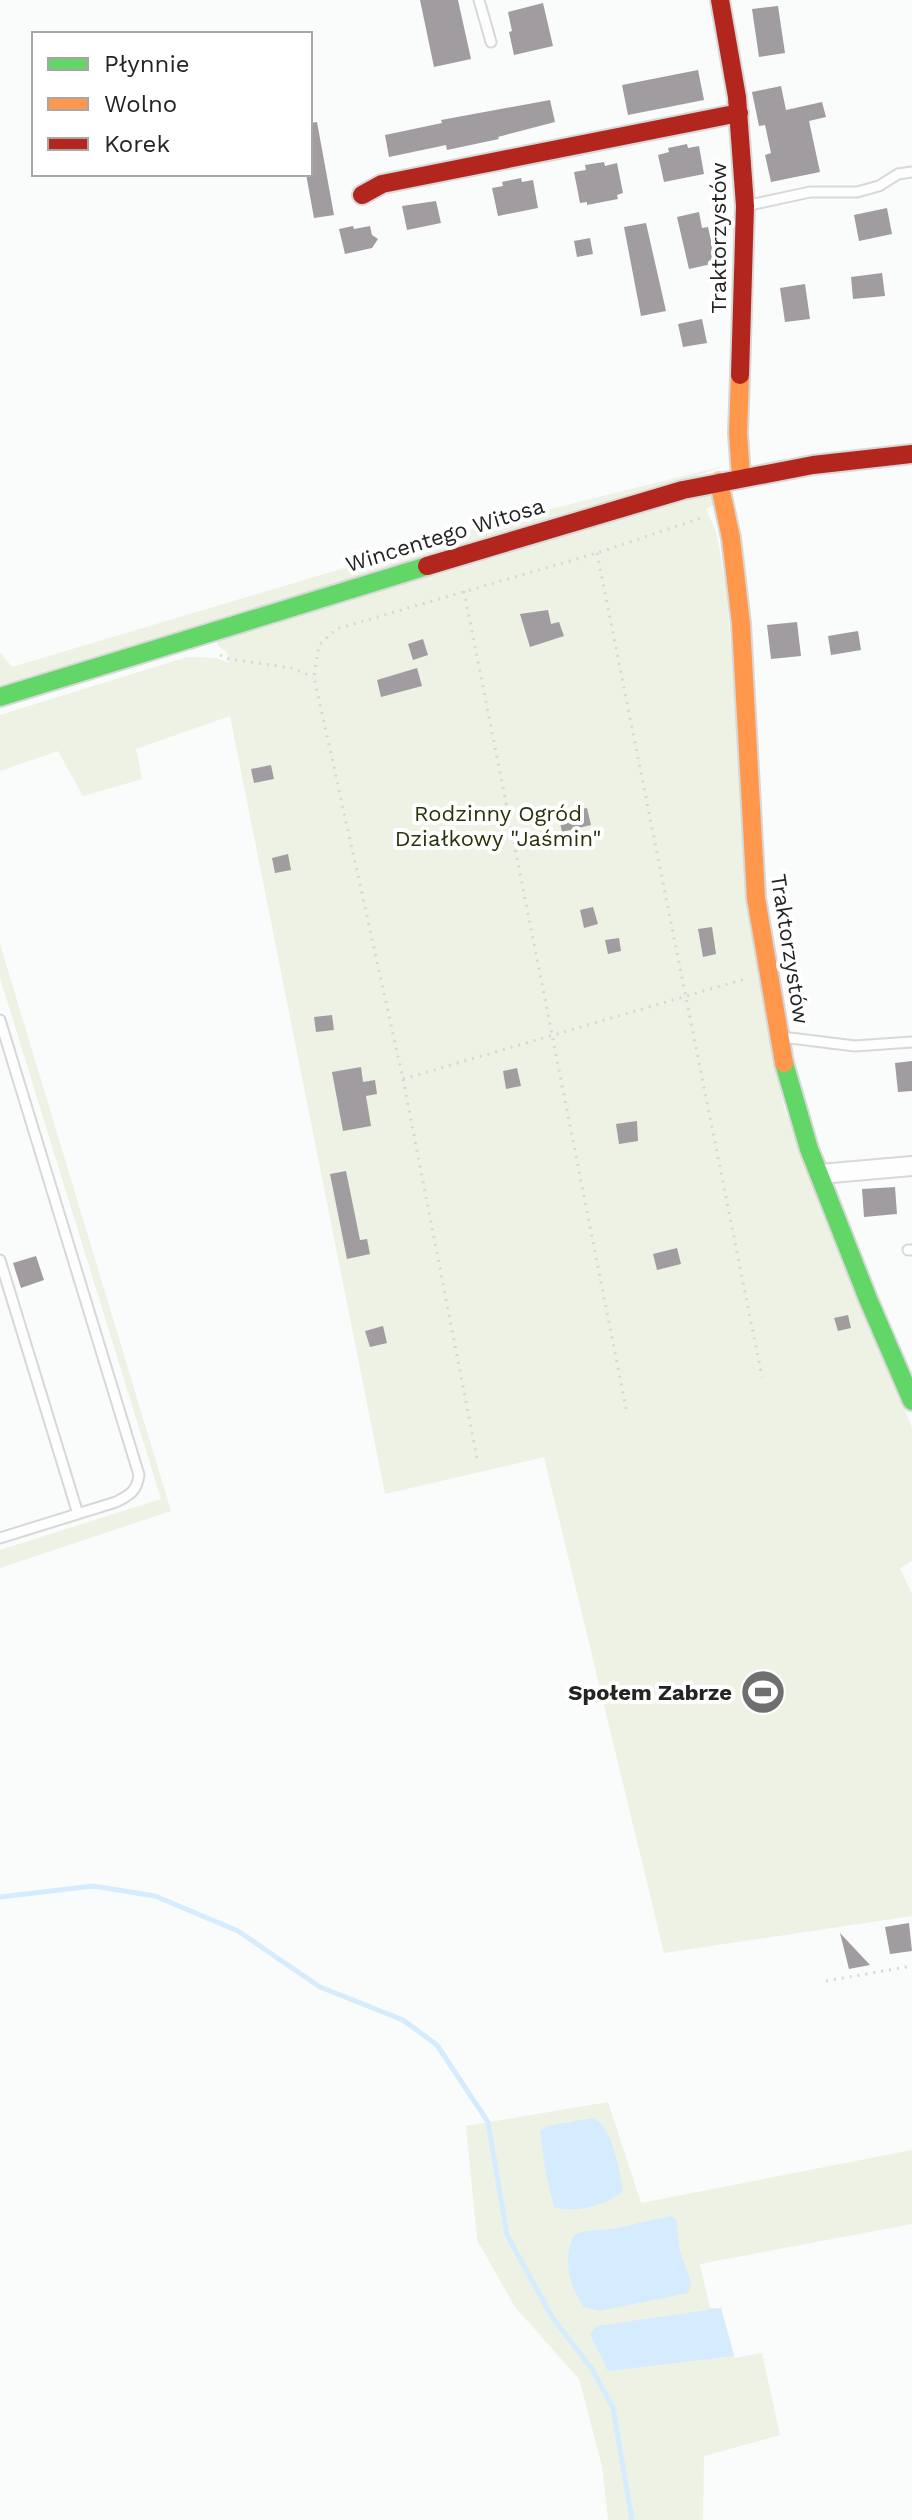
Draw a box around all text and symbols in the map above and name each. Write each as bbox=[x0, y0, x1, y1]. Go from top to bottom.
legend bbox=[32, 32, 312, 176]
text: Płynnie bbox=[104, 50, 190, 78]
text: Wolno bbox=[104, 90, 177, 118]
text: Korek bbox=[104, 130, 170, 158]
street label: Traktorzystów bbox=[706, 162, 731, 314]
street label: Wincentego Witosa bbox=[343, 493, 547, 577]
park label: Rodzinny Ogród Działkowy "Jaśmin" bbox=[395, 801, 601, 851]
street label: Traktorzystów bbox=[766, 872, 814, 1026]
sports icon: Społem Zabrze bbox=[739, 1668, 787, 1716]
place label: Społem Zabrze bbox=[568, 1680, 732, 1705]

